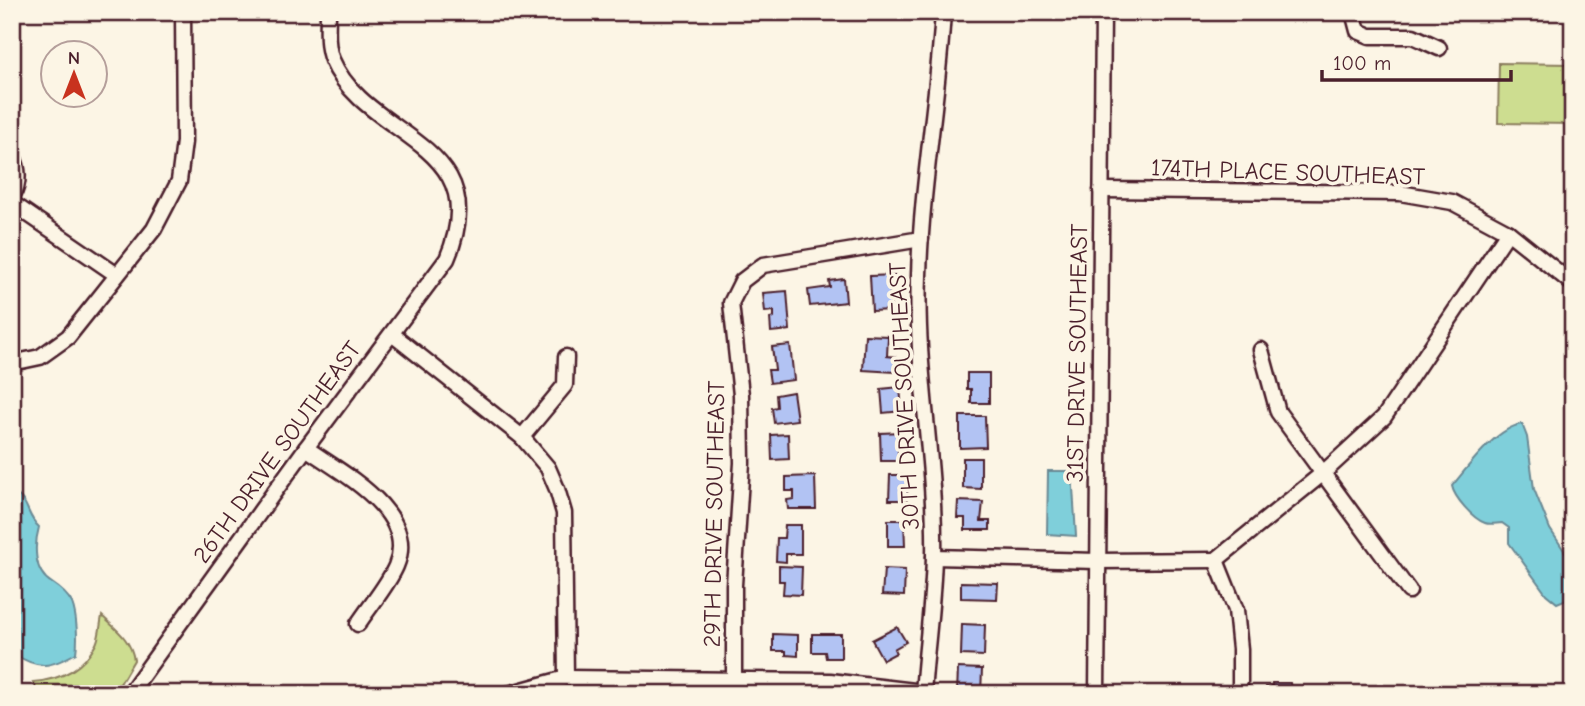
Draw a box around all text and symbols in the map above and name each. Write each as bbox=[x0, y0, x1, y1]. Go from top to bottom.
north arrow bbox=[38, 38, 108, 108]
scale bar bbox=[1322, 38, 1512, 82]
text: N bbox=[68, 47, 80, 69]
text: 100 m bbox=[1333, 51, 1391, 75]
street label: 174TH PLACE SOUTHEAST bbox=[1150, 153, 1426, 191]
street label: 31ST DRIVE SOUTHEAST bbox=[1061, 223, 1093, 483]
street label: 30TH DRIVE SOUTHEAST bbox=[883, 261, 925, 531]
street label: 26TH DRIVE SOUTHEAST bbox=[187, 335, 367, 568]
street label: 29TH DRIVE SOUTHEAST bbox=[698, 380, 730, 648]

